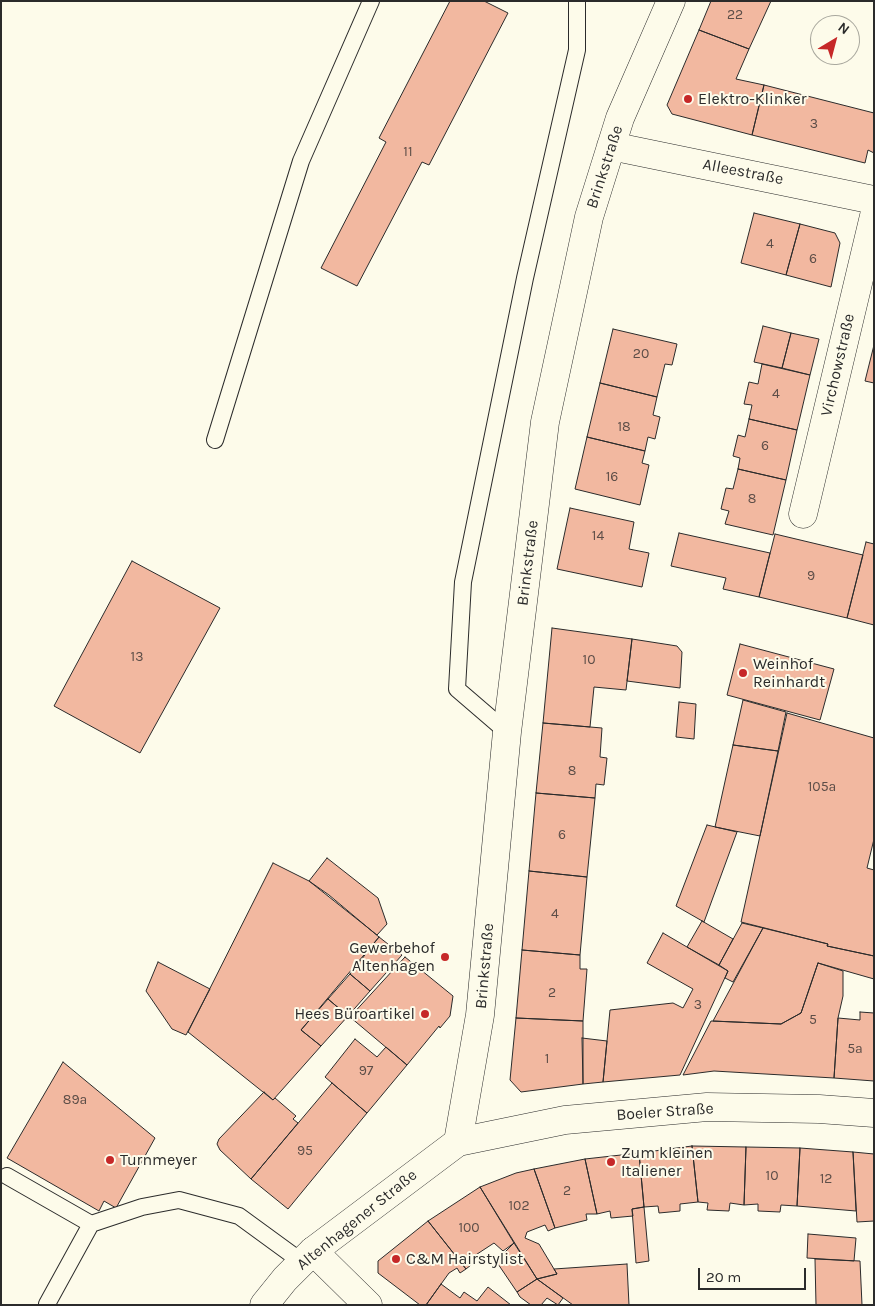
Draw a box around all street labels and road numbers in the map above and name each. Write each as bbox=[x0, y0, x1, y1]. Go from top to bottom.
street label: Brinkstraße bbox=[583, 123, 627, 211]
street label: Alleestraße bbox=[701, 155, 785, 189]
street label: Virchowstraße bbox=[817, 312, 859, 418]
street label: Brinkstraße bbox=[513, 519, 543, 607]
street label: Brinkstraße bbox=[472, 922, 498, 1010]
street label: Boeler Straße bbox=[616, 1099, 714, 1125]
street label: Altenhagener Straße bbox=[293, 1166, 421, 1274]

